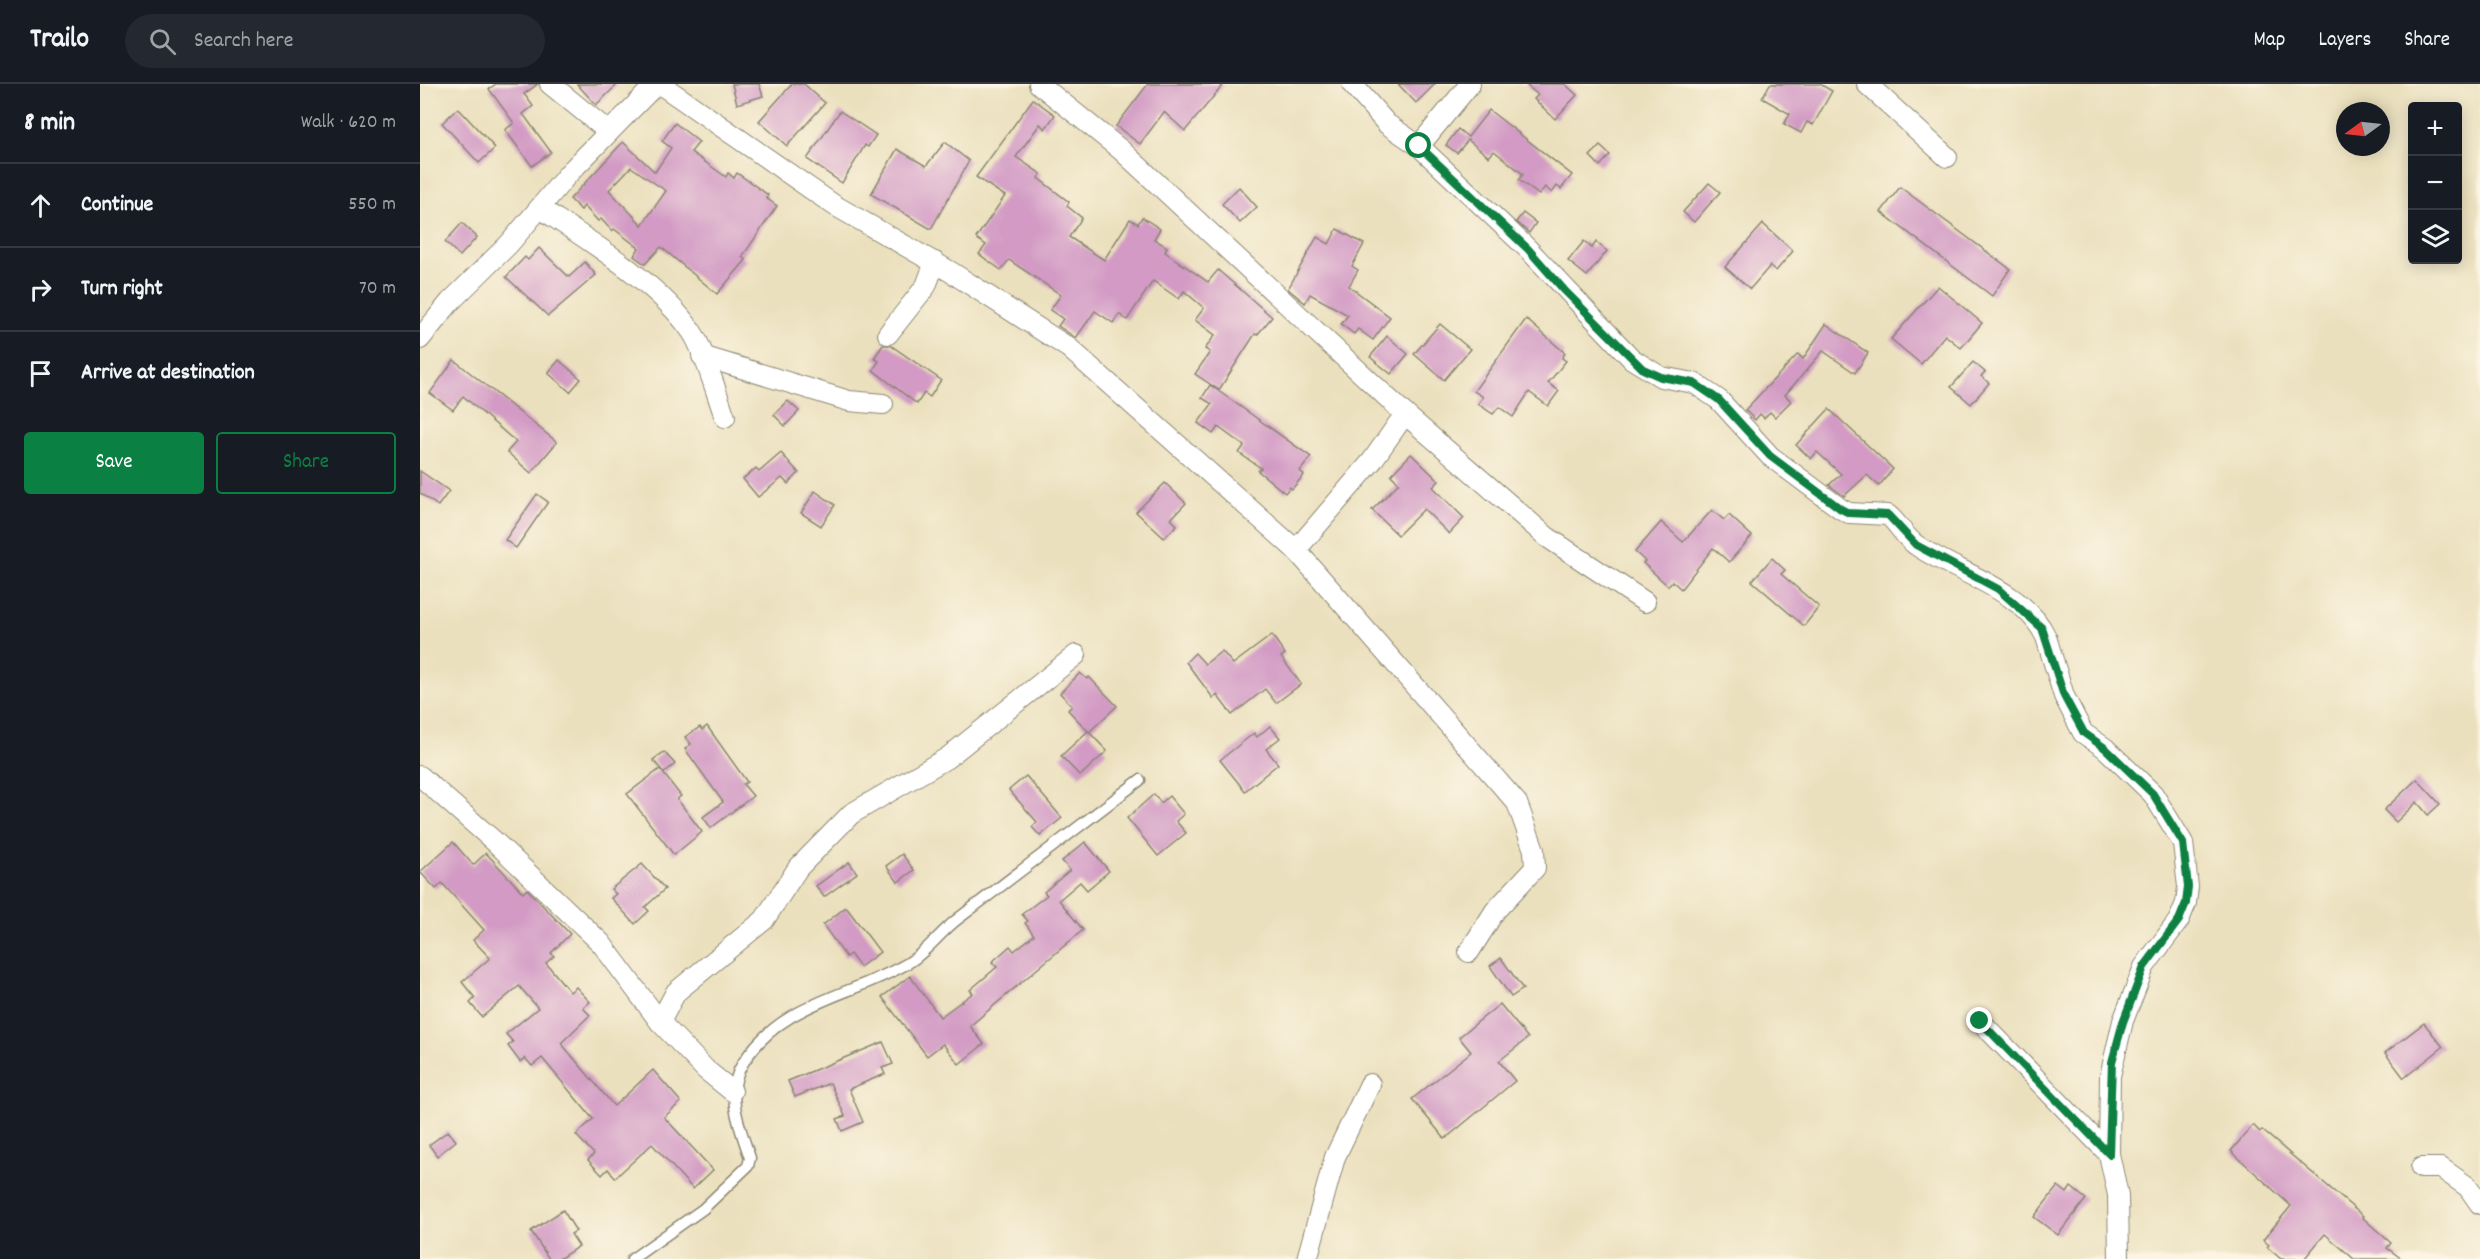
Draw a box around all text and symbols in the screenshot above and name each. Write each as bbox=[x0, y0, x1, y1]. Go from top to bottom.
search box bbox=[125, 14, 545, 68]
text: Trailo bbox=[30, 21, 89, 61]
icon: search bbox=[146, 25, 179, 58]
text: Search here bbox=[194, 26, 293, 57]
text: Map bbox=[2254, 26, 2285, 56]
text: Layers bbox=[2318, 26, 2371, 56]
text: Share bbox=[2404, 26, 2450, 56]
north arrow bbox=[2336, 102, 2390, 156]
map controls bbox=[2408, 102, 2462, 264]
button: + bbox=[2408, 102, 2462, 156]
text: 8 min bbox=[24, 105, 75, 142]
text: Walk · 620 m bbox=[301, 109, 396, 137]
route start bbox=[1405, 132, 1431, 158]
button: − bbox=[2408, 156, 2462, 210]
icon: ahead bbox=[24, 189, 57, 222]
text: Continue bbox=[81, 190, 153, 221]
text: 550 m bbox=[348, 191, 396, 219]
button: layers bbox=[2408, 210, 2462, 264]
icon: right bbox=[24, 273, 57, 306]
text: Turn right bbox=[81, 274, 163, 305]
text: 70 m bbox=[359, 275, 396, 303]
icon: arrive bbox=[24, 357, 57, 390]
text: Arrive at destination bbox=[81, 358, 255, 389]
button: Save bbox=[24, 432, 204, 494]
button: Share bbox=[216, 432, 396, 494]
route end bbox=[1966, 1007, 1992, 1033]

